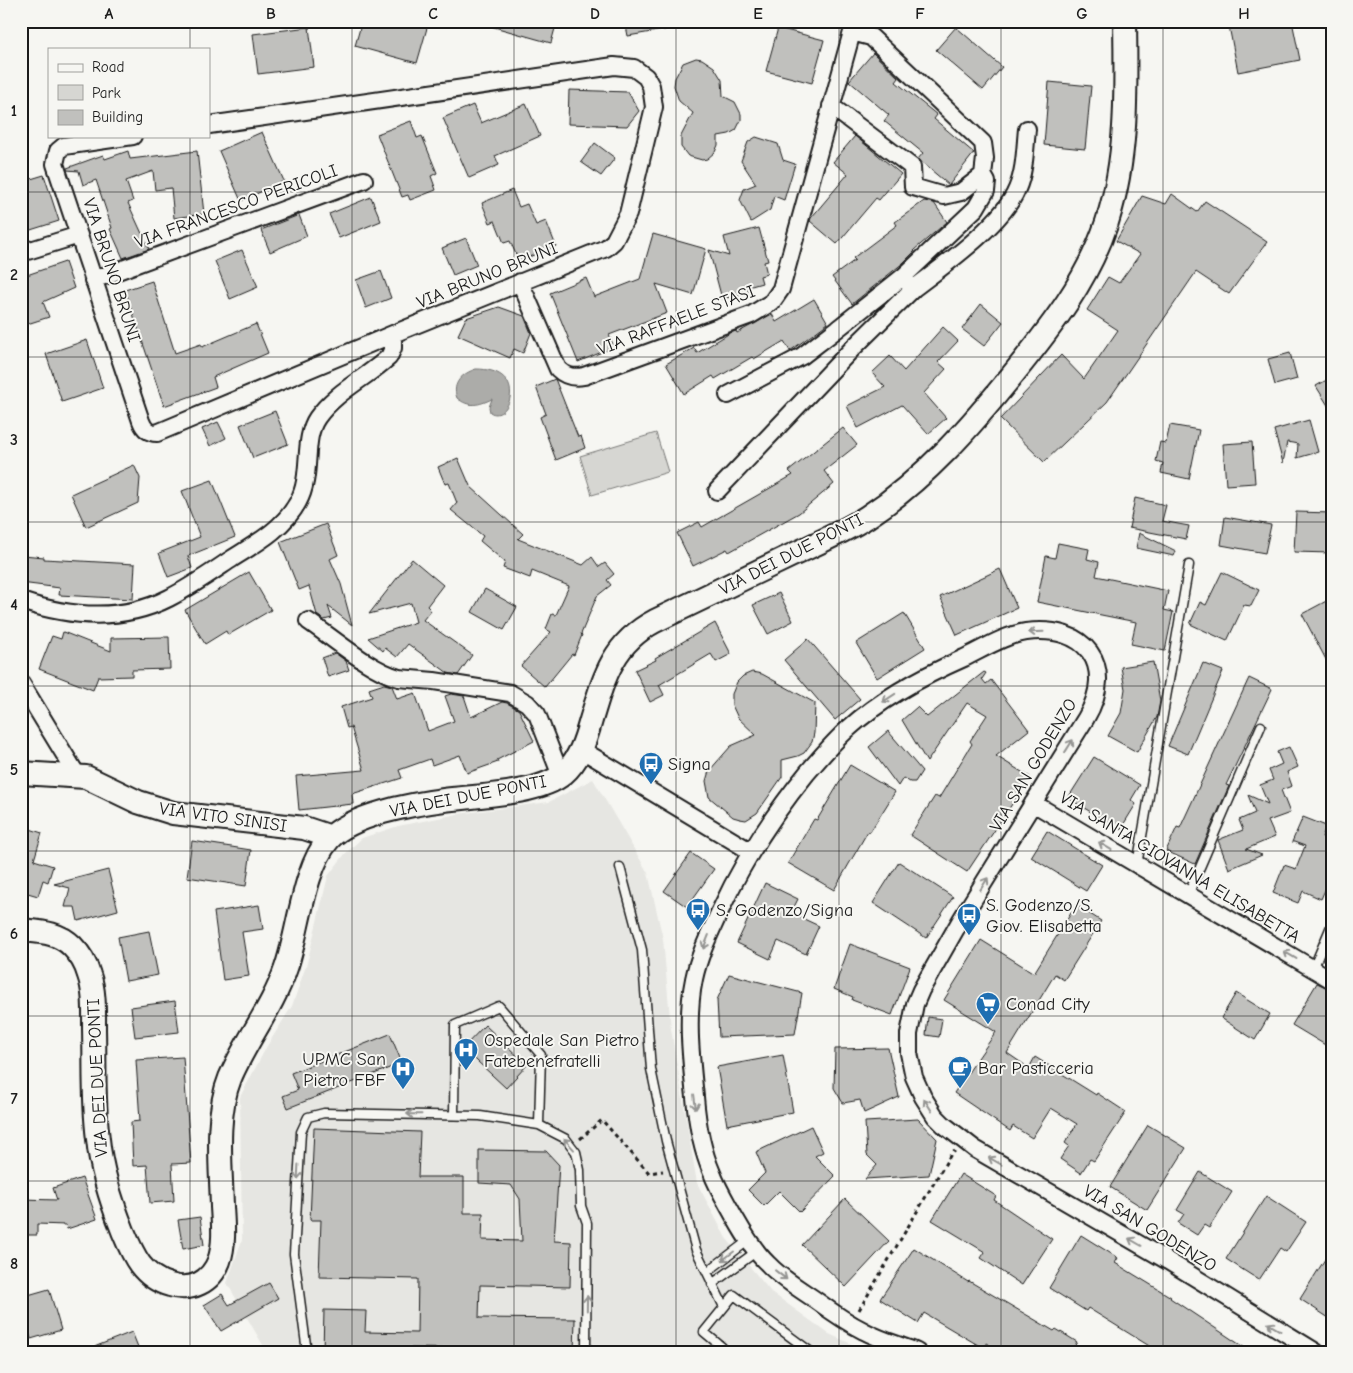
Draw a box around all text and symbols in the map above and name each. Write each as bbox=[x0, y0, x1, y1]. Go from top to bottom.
text: A bbox=[105, 5, 114, 23]
text: B bbox=[266, 5, 276, 23]
text: C bbox=[428, 5, 438, 23]
text: D bbox=[590, 5, 600, 23]
text: E bbox=[753, 5, 763, 23]
text: F bbox=[915, 5, 925, 23]
text: G bbox=[1076, 5, 1088, 23]
text: H bbox=[1238, 5, 1250, 23]
legend bbox=[48, 48, 210, 138]
text: Road bbox=[92, 58, 124, 76]
text: Park bbox=[92, 84, 121, 102]
text: 1 bbox=[11, 102, 17, 120]
text: Building bbox=[92, 108, 143, 126]
street label: VIA FRANCESCO PERICOLI bbox=[132, 160, 340, 253]
street label: VIA BRUNO BRUNI bbox=[78, 196, 145, 345]
street label: VIA BRUNO BRUNI bbox=[414, 238, 561, 313]
text: 2 bbox=[10, 266, 18, 284]
street label: VIA RAFFAELE STASI bbox=[594, 281, 758, 360]
text: 3 bbox=[10, 431, 18, 449]
street label: VIA DEI DUE PONTI bbox=[716, 509, 867, 600]
text: 4 bbox=[10, 596, 18, 614]
one-way arrow bbox=[1028, 627, 1044, 636]
one-way arrow bbox=[883, 693, 897, 703]
street label: VIA SAN GODENZO bbox=[985, 695, 1081, 836]
one-way arrow bbox=[1065, 739, 1075, 753]
bus stop icon: Signa bbox=[638, 751, 664, 785]
place label: Signa bbox=[668, 754, 711, 775]
text: 5 bbox=[10, 761, 18, 779]
street label: VIA DEI DUE PONTI bbox=[388, 771, 548, 822]
street label: VIA SANTA GIOVANNA ELISABETTA bbox=[1056, 787, 1304, 948]
street label: VIA VITO SINISI bbox=[158, 798, 288, 837]
one-way arrow bbox=[1098, 841, 1112, 851]
one-way arrow bbox=[979, 877, 989, 891]
place label: S. Godenzo/S. Giov. Elisabetta bbox=[986, 895, 1102, 937]
bus stop icon: S. Godenzo/Signa bbox=[685, 897, 711, 931]
place label: S. Godenzo/Signa bbox=[716, 900, 853, 921]
bus stop icon: S. Godenzo/S. Giov. Elisabetta bbox=[956, 902, 982, 936]
text: 6 bbox=[10, 925, 18, 943]
one-way arrow bbox=[701, 934, 710, 949]
one-way arrow bbox=[1283, 950, 1297, 960]
supermarket icon: Conad City bbox=[975, 991, 1001, 1025]
place label: Conad City bbox=[1006, 994, 1091, 1015]
street label: VIA DEI DUE PONTI bbox=[83, 998, 112, 1158]
place label: Ospedale San Pietro Fatebenefratelli bbox=[484, 1030, 639, 1072]
hospital icon: Ospedale San Pietro Fatebenefratelli bbox=[453, 1037, 479, 1071]
place label: UPMC San Pietro FBF bbox=[302, 1049, 387, 1091]
cafe icon: Bar Pasticceria bbox=[947, 1055, 973, 1089]
hospital icon: UPMC San Pietro FBF bbox=[390, 1056, 416, 1090]
place label: Bar Pasticceria bbox=[978, 1058, 1094, 1079]
text: 7 bbox=[10, 1090, 18, 1108]
one-way arrow bbox=[690, 1094, 700, 1110]
one-way arrow bbox=[923, 1099, 933, 1113]
one-way arrow bbox=[406, 1110, 422, 1119]
one-way arrow bbox=[564, 1138, 575, 1151]
one-way arrow bbox=[987, 1156, 1002, 1166]
one-way arrow bbox=[293, 1164, 302, 1180]
street label: VIA SAN GODENZO bbox=[1079, 1180, 1220, 1276]
one-way arrow bbox=[1129, 1237, 1143, 1247]
one-way arrow bbox=[722, 1251, 735, 1262]
text: 8 bbox=[10, 1255, 18, 1273]
one-way arrow bbox=[774, 1270, 788, 1280]
one-way arrow bbox=[582, 1295, 592, 1312]
one-way arrow bbox=[1268, 1322, 1282, 1332]

